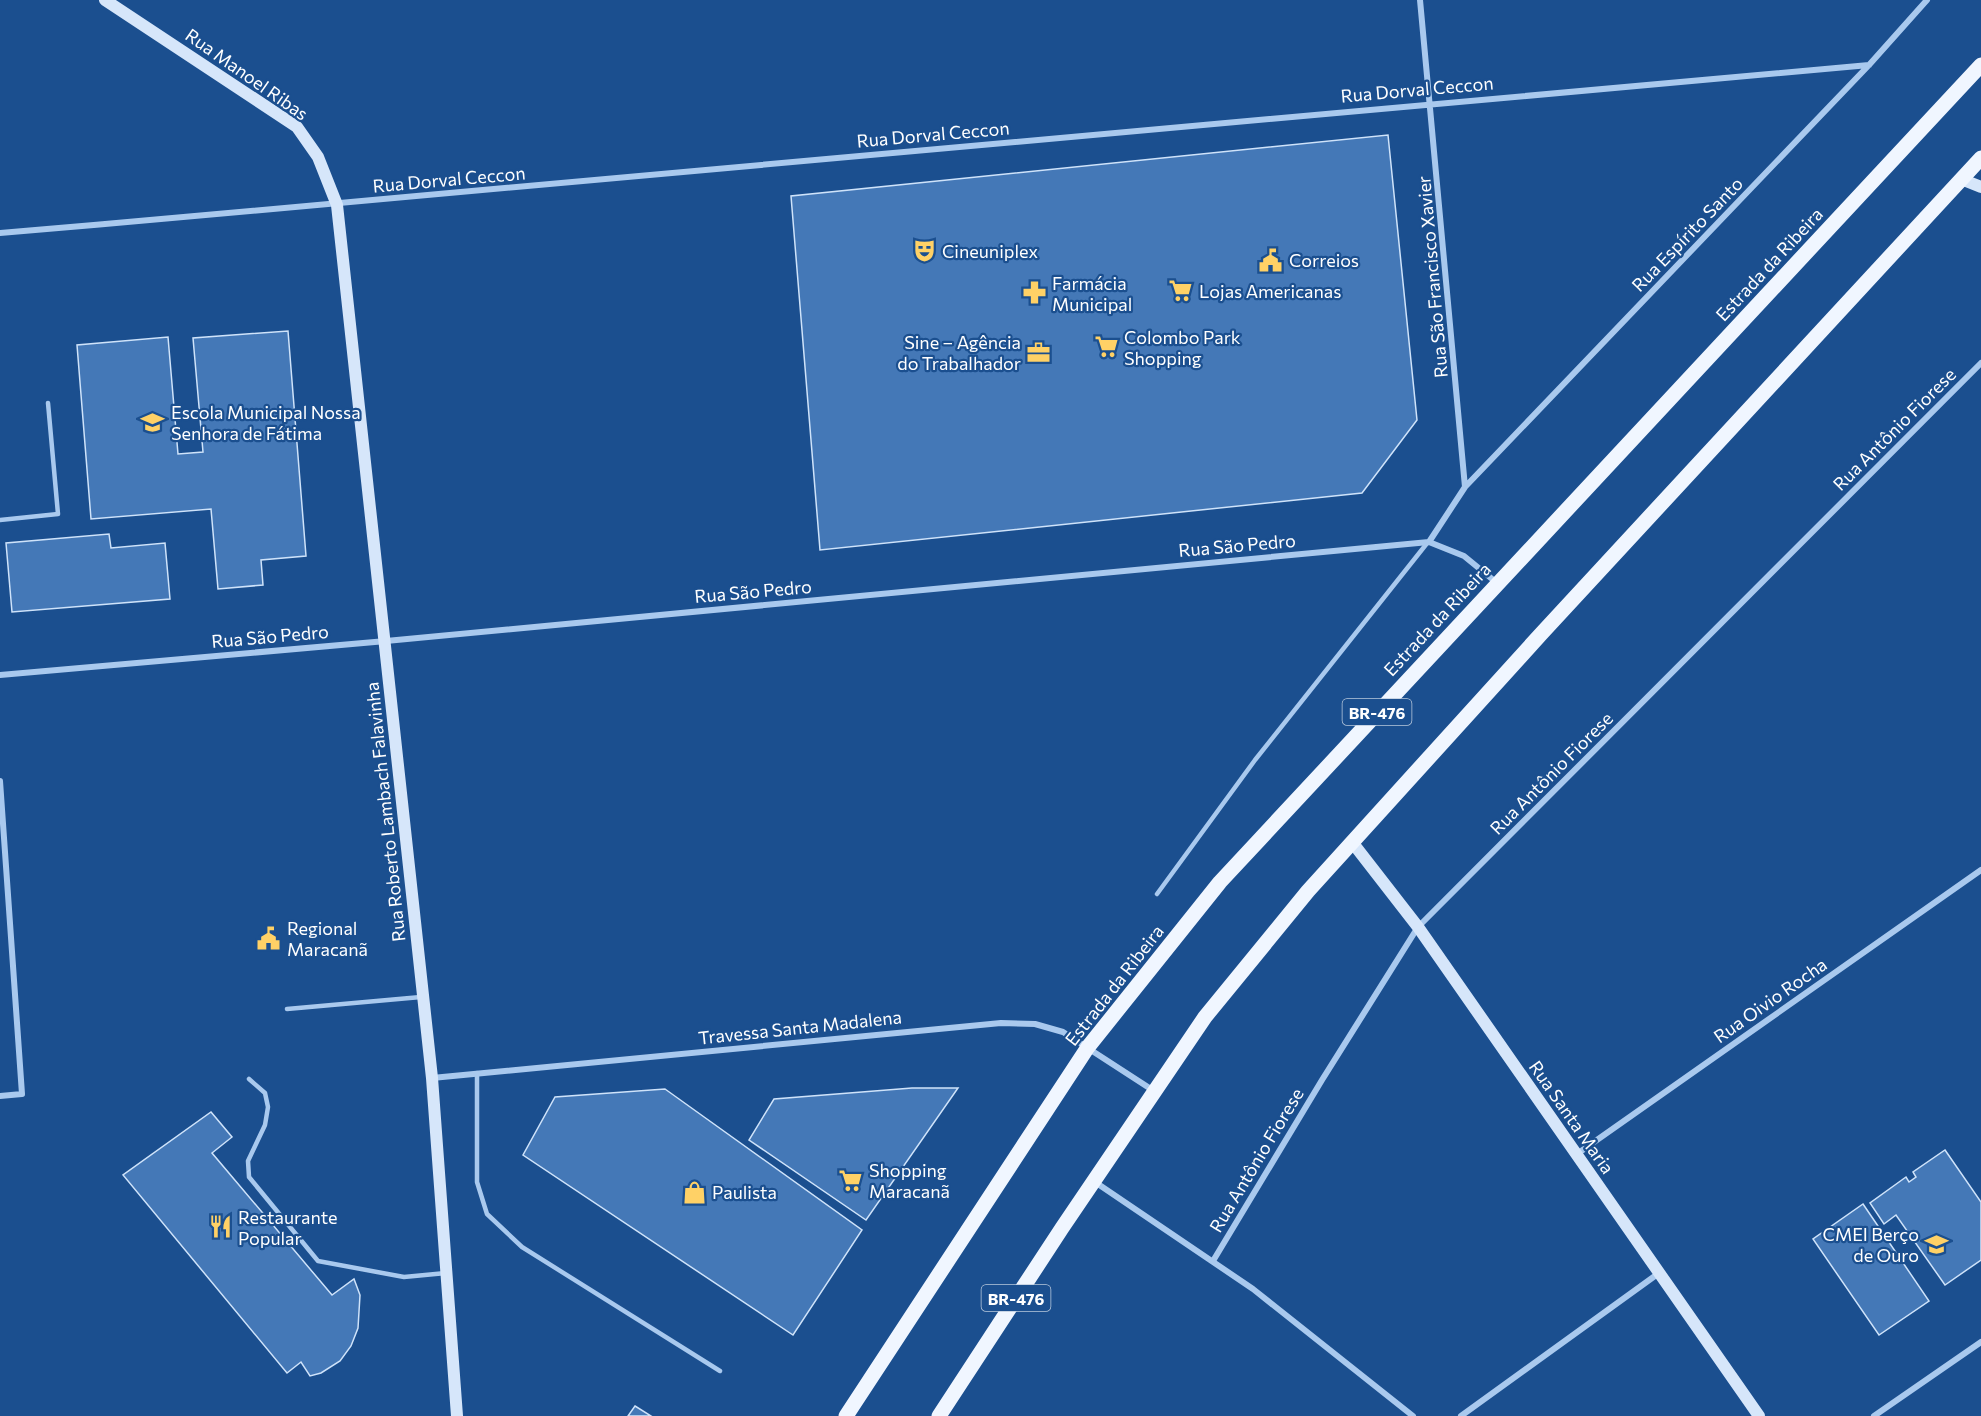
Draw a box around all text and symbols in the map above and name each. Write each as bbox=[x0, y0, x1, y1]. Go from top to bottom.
street label: Rua Manoel Ribas bbox=[181, 23, 313, 125]
street label: Rua Dorval Ceccon bbox=[1340, 71, 1494, 107]
street label: Rua Dorval Ceccon bbox=[856, 116, 1010, 152]
street label: Rua Dorval Ceccon bbox=[372, 161, 526, 197]
street label: Rua Espírito Santo bbox=[1627, 172, 1747, 296]
street label: Rua São Francisco Xavier bbox=[1412, 175, 1452, 379]
street label: Estrada da Ribeira bbox=[1711, 203, 1827, 325]
theatre icon: Cineuniplex bbox=[911, 238, 937, 264]
place label: Cineuniplex bbox=[942, 240, 1038, 262]
public building icon: Correios bbox=[1258, 247, 1284, 273]
place label: Correios bbox=[1289, 249, 1359, 271]
place label: Farmácia Municipal bbox=[1052, 272, 1132, 315]
supermarket icon: Lojas Americanas bbox=[1168, 278, 1194, 304]
pharmacy icon: Farmácia Municipal bbox=[1021, 280, 1047, 306]
place label: Lojas Americanas bbox=[1199, 280, 1341, 302]
place label: Colombo Park Shopping bbox=[1124, 326, 1241, 369]
place label: Sine – Agência do Trabalhador bbox=[897, 331, 1021, 374]
supermarket icon: Colombo Park Shopping bbox=[1093, 334, 1119, 360]
office icon: Sine – Agência do Trabalhador bbox=[1026, 339, 1052, 365]
street label: Rua Antônio Fiorese bbox=[1828, 363, 1960, 495]
place label: Escola Municipal Nossa Senhora de Fátima bbox=[171, 401, 361, 444]
school or university icon: Escola Municipal Nossa Senhora de Fátima bbox=[140, 409, 166, 435]
street label: Rua São Pedro bbox=[1178, 529, 1296, 561]
street label: Estrada da Ribeira bbox=[1379, 558, 1495, 680]
street label: Rua São Pedro bbox=[694, 575, 812, 607]
street label: Rua São Pedro bbox=[211, 620, 329, 652]
street label: Rua Roberto Lambach Falavinha bbox=[360, 681, 410, 943]
road number: BR-476 bbox=[1342, 699, 1412, 725]
street label: Rua Antônio Fiorese bbox=[1485, 707, 1617, 839]
place label: Regional Maracanã bbox=[287, 917, 368, 960]
street label: Estrada da Ribeira bbox=[1060, 920, 1168, 1050]
public building icon: Regional Maracanã bbox=[256, 925, 282, 951]
street label: Rua Oivio Rocha bbox=[1709, 953, 1831, 1047]
street label: Travessa Santa Madalena bbox=[697, 1005, 903, 1049]
street label: Rua Santa Maria bbox=[1525, 1056, 1619, 1178]
street label: Rua Antônio Fiorese bbox=[1204, 1084, 1308, 1236]
place label: Shopping Maracanã bbox=[869, 1159, 950, 1202]
supermarket icon: Shopping Maracanã bbox=[838, 1167, 864, 1193]
shop icon: Paulista bbox=[681, 1179, 707, 1205]
place label: Paulista bbox=[712, 1181, 777, 1203]
place label: Restaurante Popular bbox=[238, 1206, 337, 1249]
restaurant icon: Restaurante Popular bbox=[207, 1214, 233, 1240]
place label: CMEI Berço de Ouro bbox=[1823, 1223, 1919, 1266]
school or university icon: CMEI Berço de Ouro bbox=[1924, 1231, 1950, 1257]
road number: BR-476 bbox=[982, 1285, 1050, 1311]

